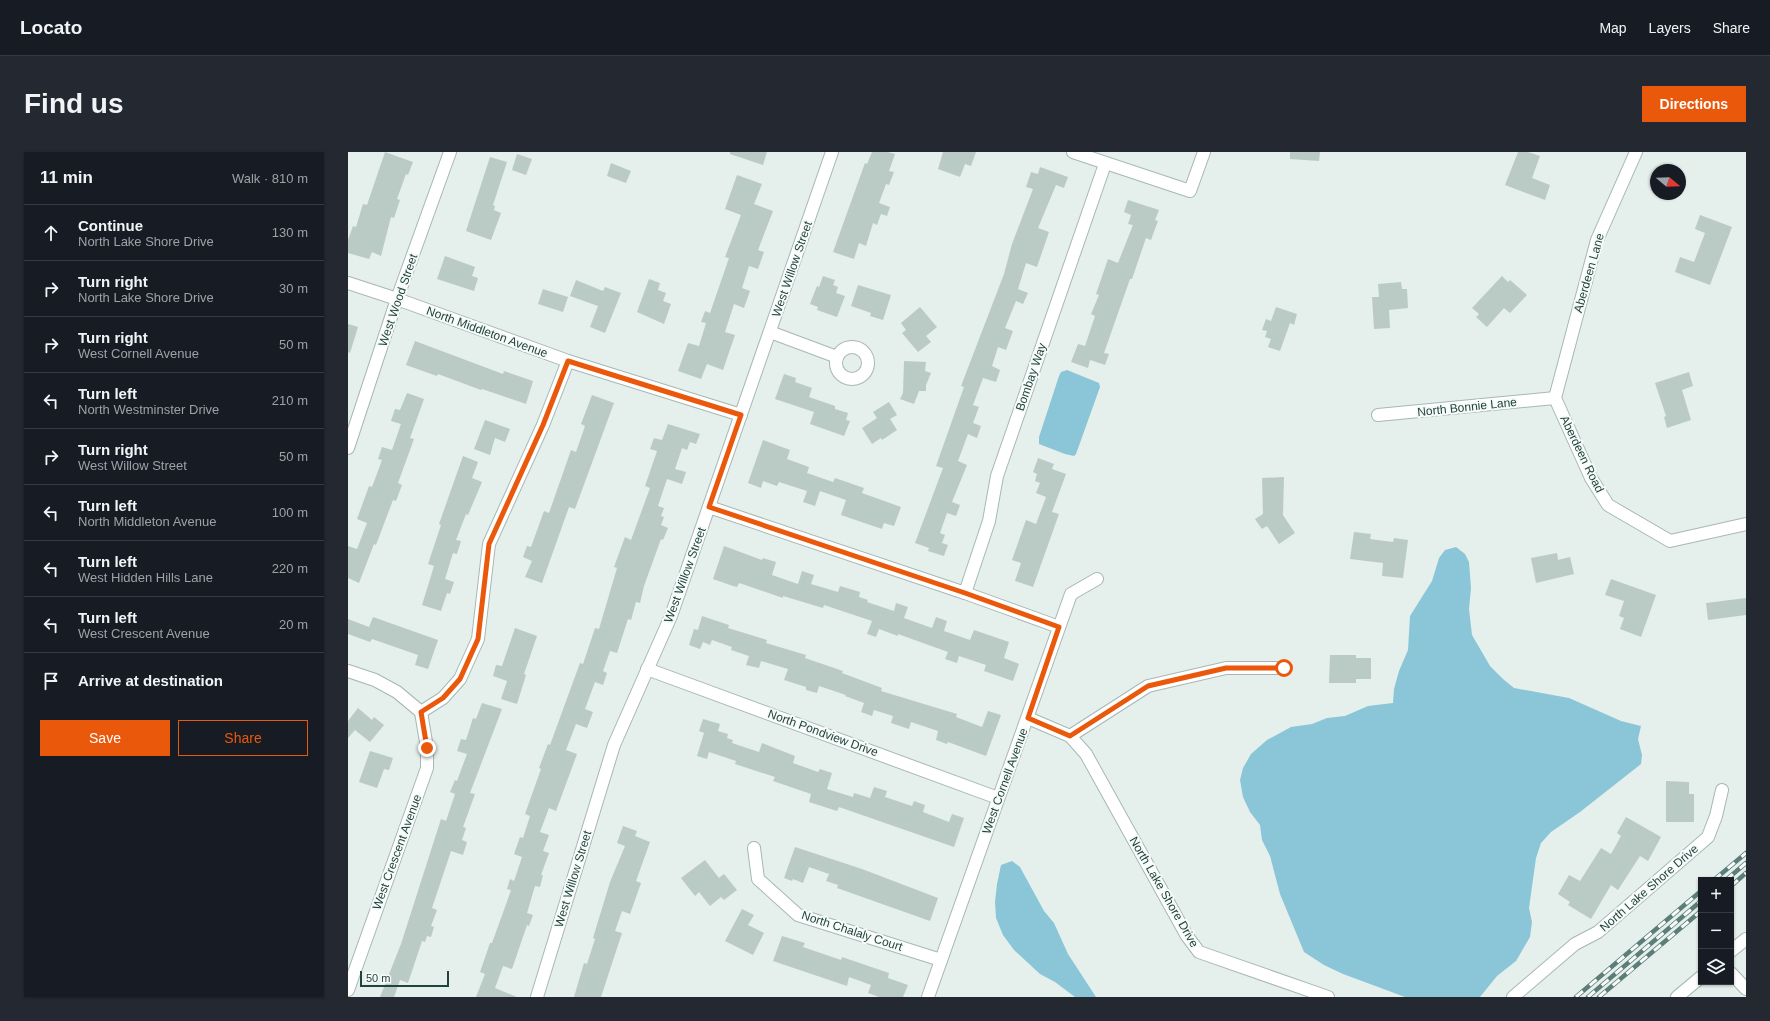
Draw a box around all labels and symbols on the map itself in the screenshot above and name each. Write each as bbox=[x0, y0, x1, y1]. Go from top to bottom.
north arrow bbox=[1650, 164, 1686, 200]
street label: West Willow Street bbox=[769, 219, 815, 319]
street label: Aberdeen Lane bbox=[1571, 231, 1607, 314]
street label: West Wood Street bbox=[376, 251, 421, 348]
street label: North Middleton Avenue bbox=[425, 304, 550, 361]
street label: Bombay Way bbox=[1013, 341, 1049, 413]
street label: North Bonnie Lane bbox=[1417, 395, 1518, 419]
street label: Aberdeen Road bbox=[1557, 413, 1607, 495]
street label: West Willow Street bbox=[661, 525, 709, 625]
route start bbox=[1275, 659, 1293, 677]
street label: North Pondview Drive bbox=[766, 707, 880, 760]
street label: West Cornell Avenue bbox=[979, 726, 1031, 836]
route end bbox=[418, 739, 436, 757]
street label: West Crescent Avenue bbox=[370, 792, 424, 912]
street label: West Willow Street bbox=[552, 828, 595, 929]
street label: North Lake Shore Drive bbox=[1127, 834, 1202, 950]
street label: North Lake Shore Drive bbox=[1597, 841, 1701, 934]
street label: North Chalaly Court bbox=[800, 908, 905, 954]
scale bar bbox=[360, 969, 449, 988]

